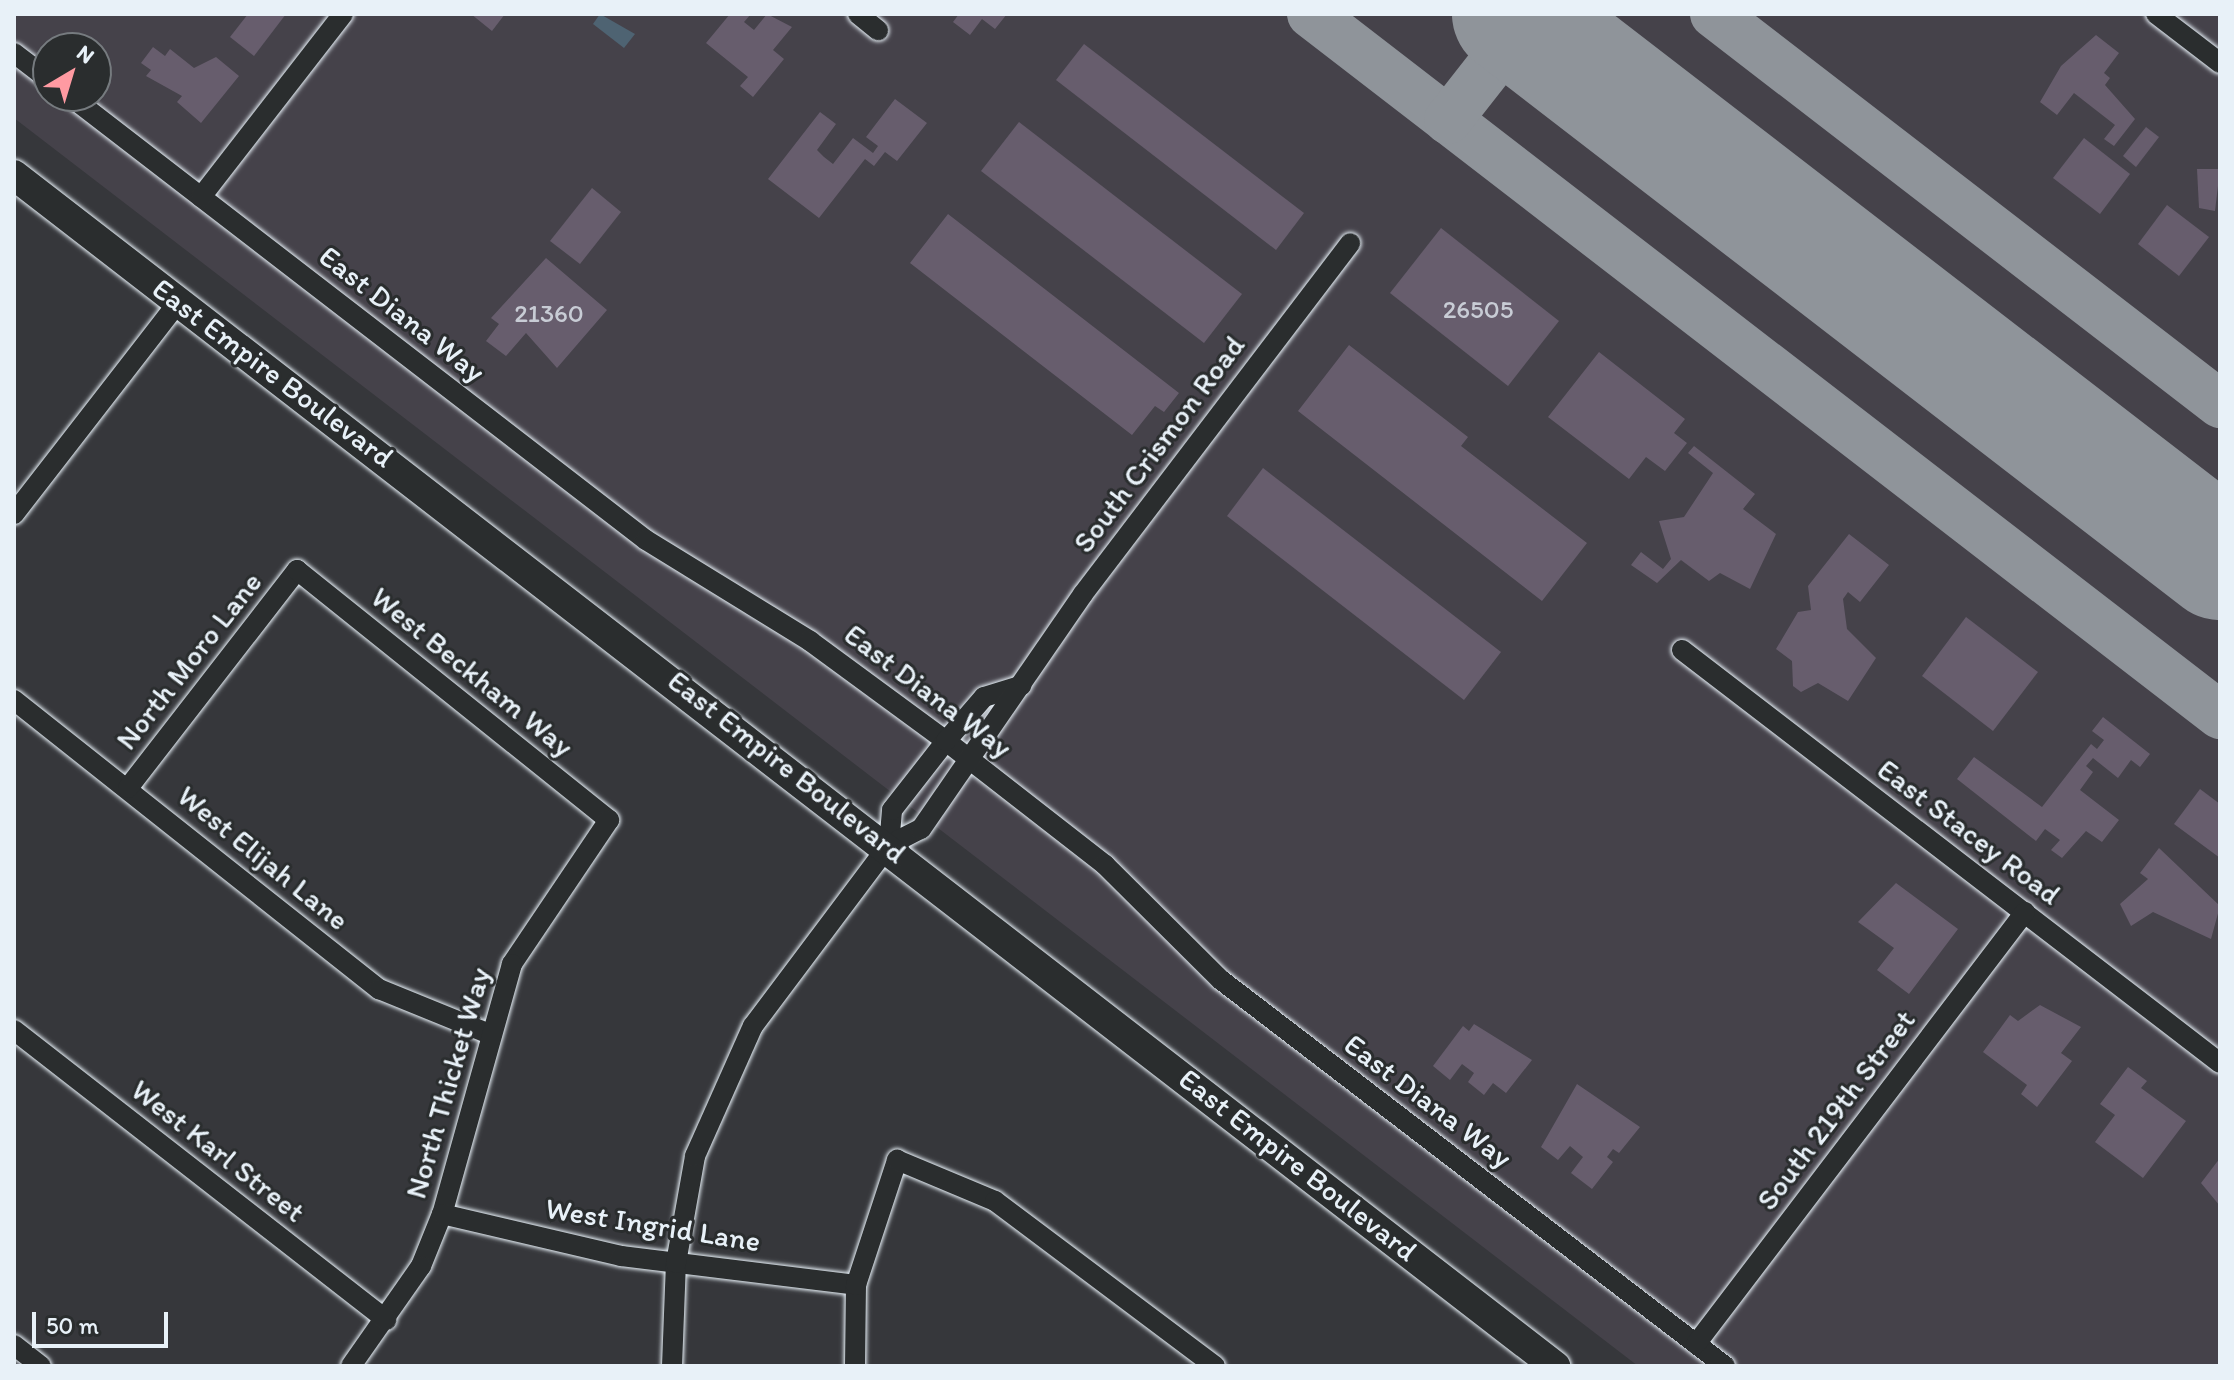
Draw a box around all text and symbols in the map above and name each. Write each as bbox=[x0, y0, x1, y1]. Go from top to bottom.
north arrow bbox=[32, 32, 112, 112]
text: N bbox=[72, 39, 100, 69]
street label: East Diana Way bbox=[312, 239, 492, 389]
street label: East Empire Boulevard bbox=[145, 271, 401, 475]
house number: 26505 bbox=[1443, 294, 1513, 326]
house number: 21360 bbox=[514, 298, 584, 330]
street label: South Crismon Road bbox=[1066, 328, 1252, 560]
street label: North Moro Lane bbox=[108, 565, 270, 757]
street label: West Beckham Way bbox=[364, 579, 580, 765]
street label: East Diana Way bbox=[838, 617, 1018, 765]
street label: East Empire Boulevard bbox=[661, 663, 913, 871]
street label: East Stacey Road bbox=[1870, 751, 2068, 913]
street label: West Elijah Lane bbox=[170, 778, 356, 938]
street label: North Thicket Way bbox=[398, 964, 498, 1202]
street label: South 219th Street bbox=[1749, 1003, 1923, 1217]
street label: East Diana Way bbox=[1338, 1027, 1518, 1175]
street label: East Empire Boulevard bbox=[1172, 1061, 1424, 1269]
street label: West Karl Street bbox=[124, 1072, 312, 1230]
street label: West Ingrid Lane bbox=[542, 1190, 764, 1260]
scale bar bbox=[36, 1296, 172, 1346]
text: 50 m bbox=[46, 1311, 99, 1340]

